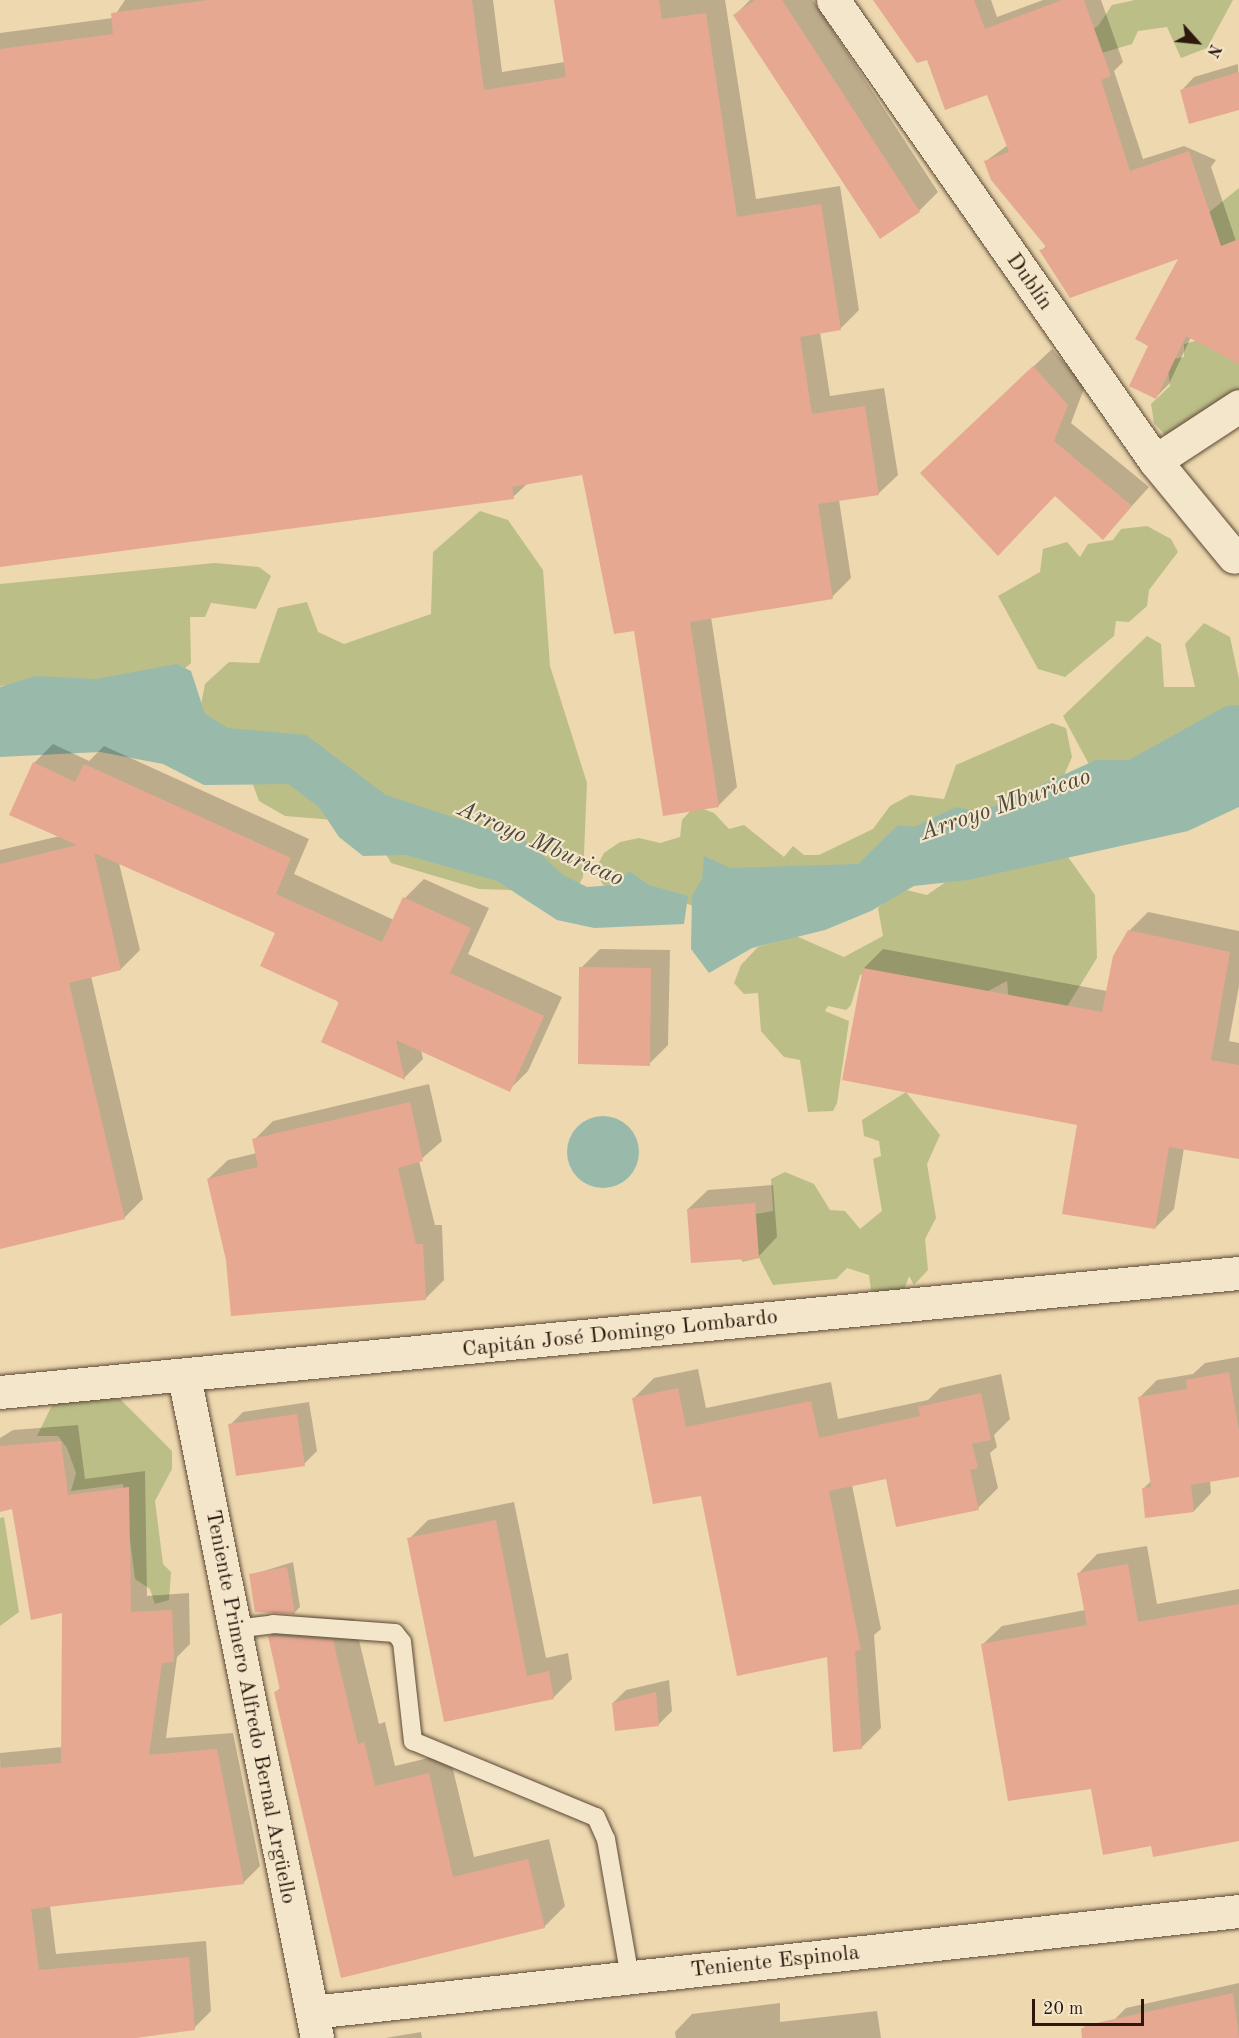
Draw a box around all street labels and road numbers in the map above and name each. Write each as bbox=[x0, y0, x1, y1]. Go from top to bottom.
street label: Dublín bbox=[1000, 248, 1058, 316]
street label: Capitán José Domingo Lombardo bbox=[461, 1304, 779, 1364]
street label: Teniente Primero Alfredo Bernal Argüello bbox=[199, 1508, 301, 1906]
street label: Teniente Espinola bbox=[689, 1940, 861, 1984]

